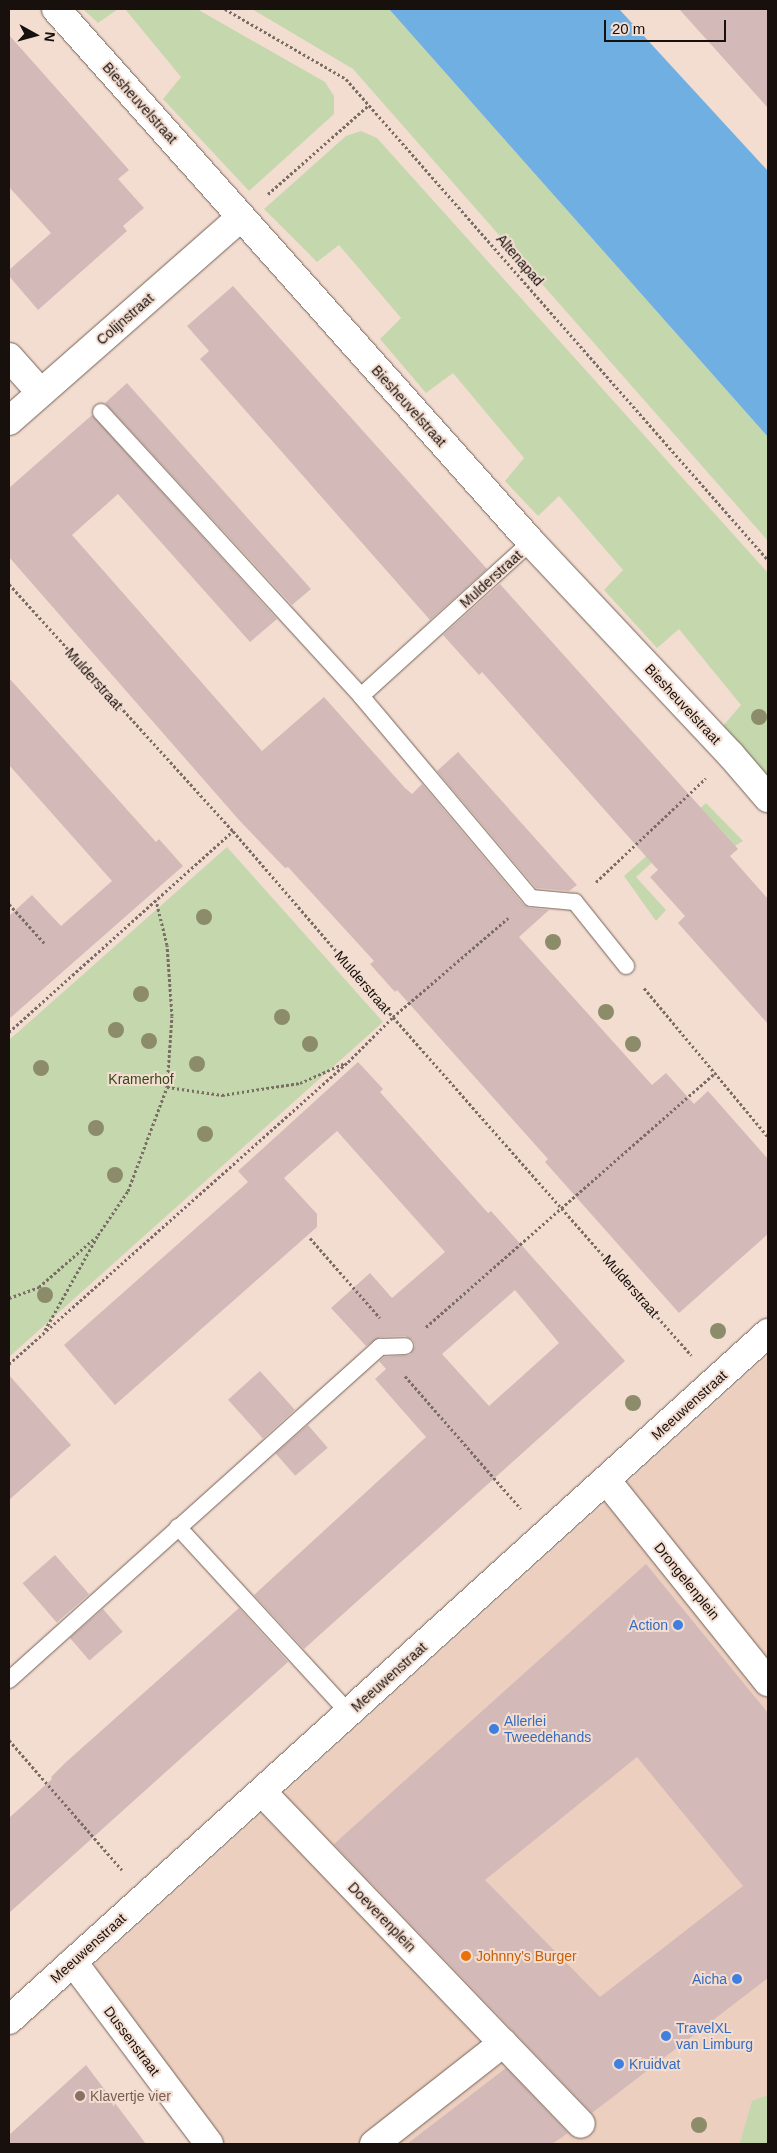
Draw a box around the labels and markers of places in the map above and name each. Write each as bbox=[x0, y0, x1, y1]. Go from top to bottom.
place label: Action bbox=[629, 1617, 668, 1633]
marker: Action bbox=[672, 1619, 684, 1631]
place label: Allerlei Tweedehands bbox=[504, 1713, 591, 1745]
marker: Allerlei Tweedehands bbox=[488, 1723, 500, 1735]
place label: Johnny's Burger bbox=[476, 1948, 577, 1964]
marker: Johnny's Burger bbox=[460, 1950, 472, 1962]
place label: Aicha bbox=[692, 1971, 727, 1987]
marker: Aicha bbox=[731, 1973, 743, 1985]
place label: TravelXL van Limburg bbox=[676, 2020, 753, 2052]
marker: TravelXL van Limburg bbox=[660, 2030, 672, 2042]
place label: Kruidvat bbox=[629, 2056, 680, 2072]
marker: Kruidvat bbox=[613, 2058, 625, 2070]
place label: Klavertje vier bbox=[90, 2088, 171, 2104]
marker: Klavertje vier bbox=[74, 2090, 86, 2102]

